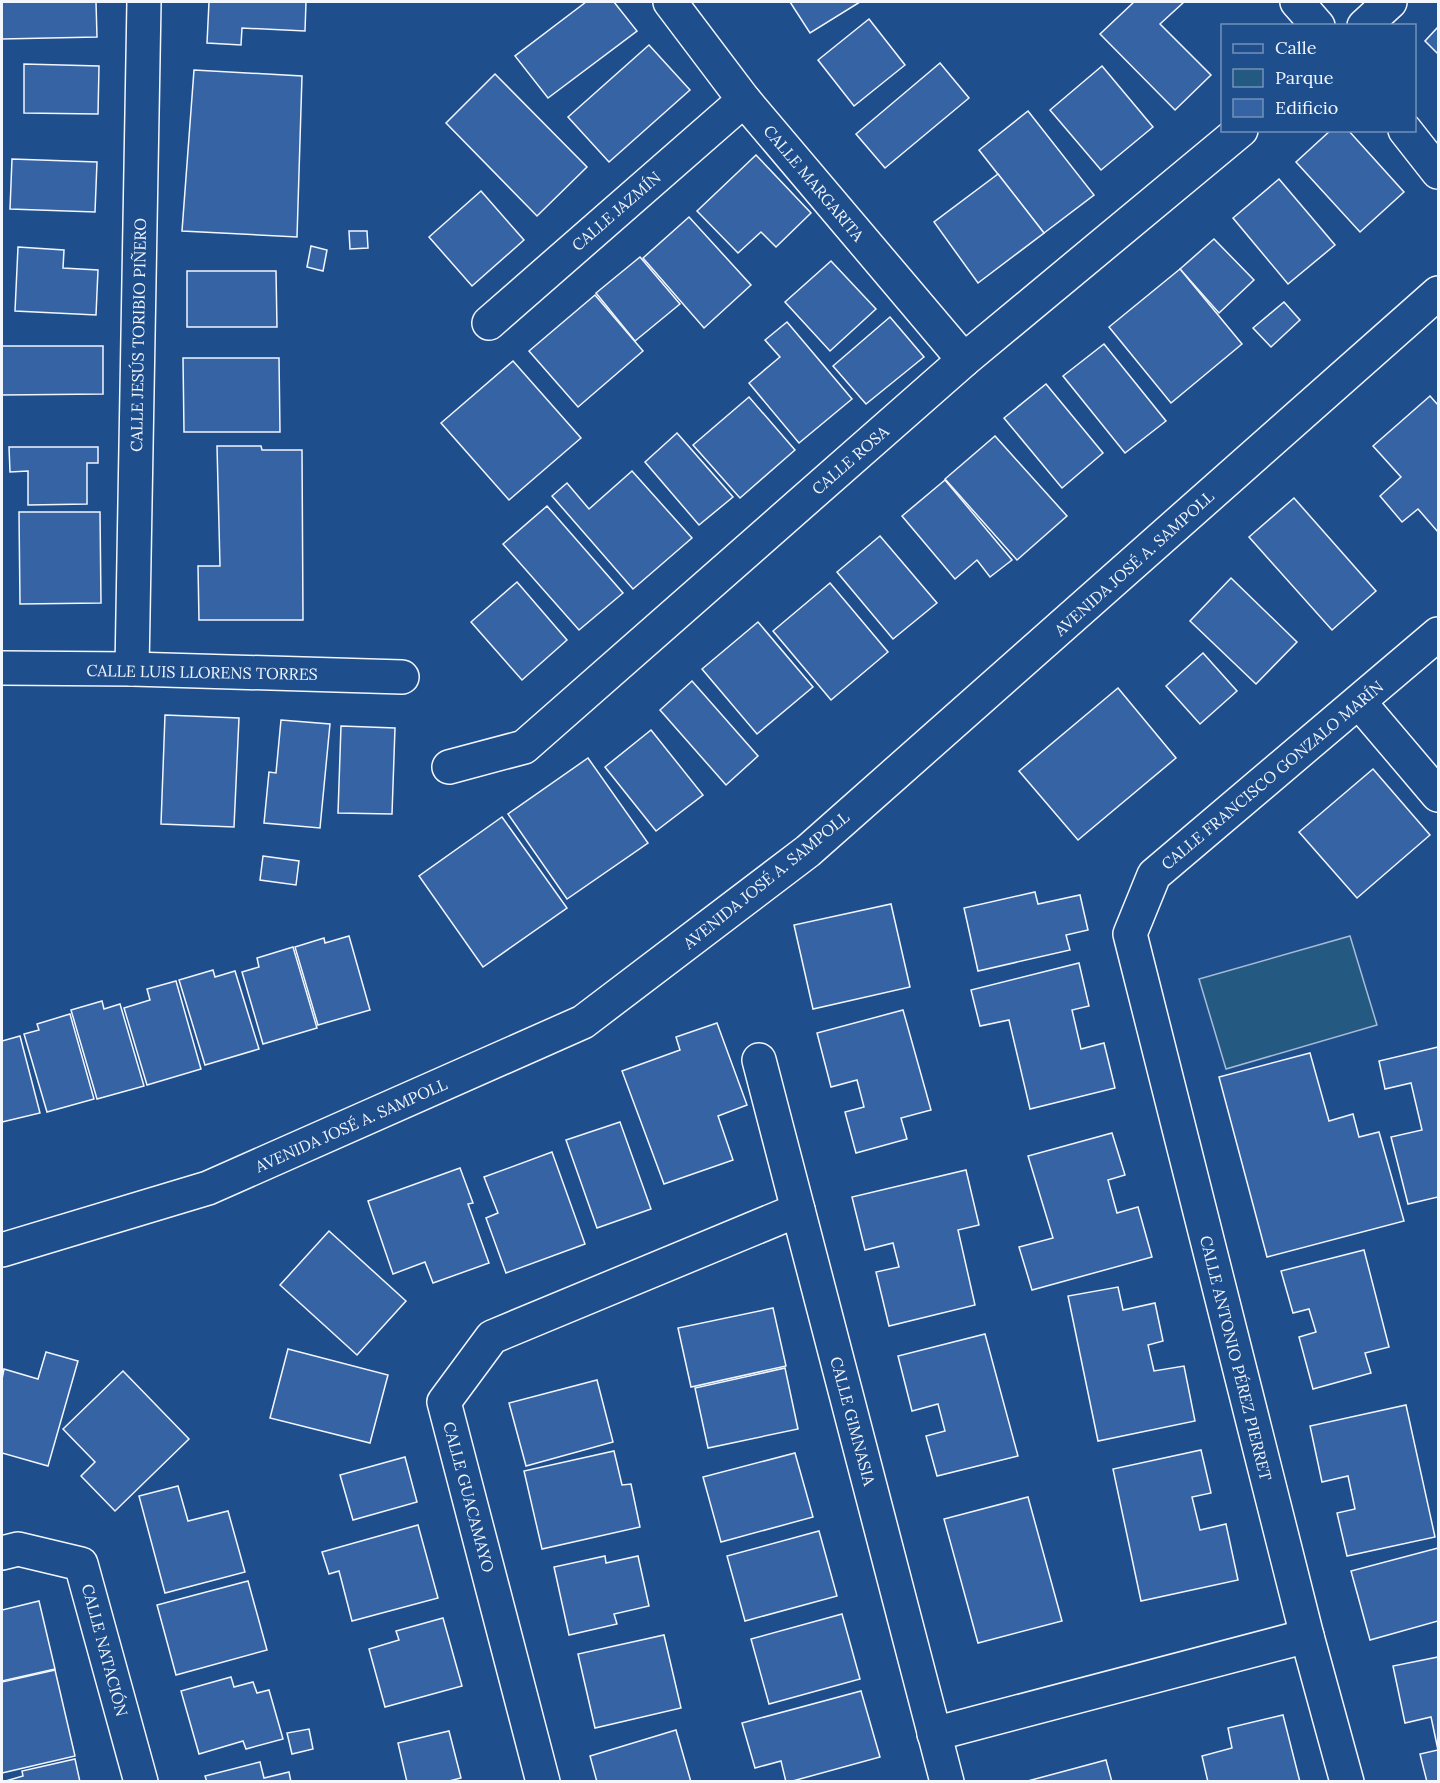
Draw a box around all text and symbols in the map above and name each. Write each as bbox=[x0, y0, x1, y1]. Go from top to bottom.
legend bbox=[1221, 24, 1416, 132]
text: Calle bbox=[1275, 36, 1317, 59]
text: Parque bbox=[1275, 66, 1334, 89]
text: Edificio bbox=[1275, 96, 1338, 119]
street label: CALLE MARGARITA bbox=[759, 121, 869, 246]
street label: CALLE JAZMÍN bbox=[567, 167, 665, 255]
street label: CALLE JESÚS TORIBIO PIÑERO bbox=[126, 218, 150, 452]
street label: CALLE ROSA bbox=[807, 420, 893, 499]
street label: AVENIDA JOSÉ A. SAMPOLL bbox=[1049, 486, 1218, 641]
street label: CALLE LUIS LLORENS TORRES bbox=[86, 660, 318, 684]
street label: CALLE FRANCISCO GONZALO MARÍN bbox=[1157, 676, 1387, 874]
street label: AVENIDA JOSÉ A. SAMPOLL bbox=[678, 807, 853, 954]
street label: AVENIDA JOSÉ A. SAMPOLL bbox=[251, 1074, 450, 1177]
street label: CALLE ANTONIO PÉREZ PIERRET bbox=[1196, 1233, 1276, 1483]
street label: CALLE GIMNASIA bbox=[826, 1354, 880, 1489]
street label: CALLE GUACAMAYO bbox=[439, 1419, 499, 1575]
street label: CALLE NATACIÓN bbox=[78, 1582, 132, 1718]

